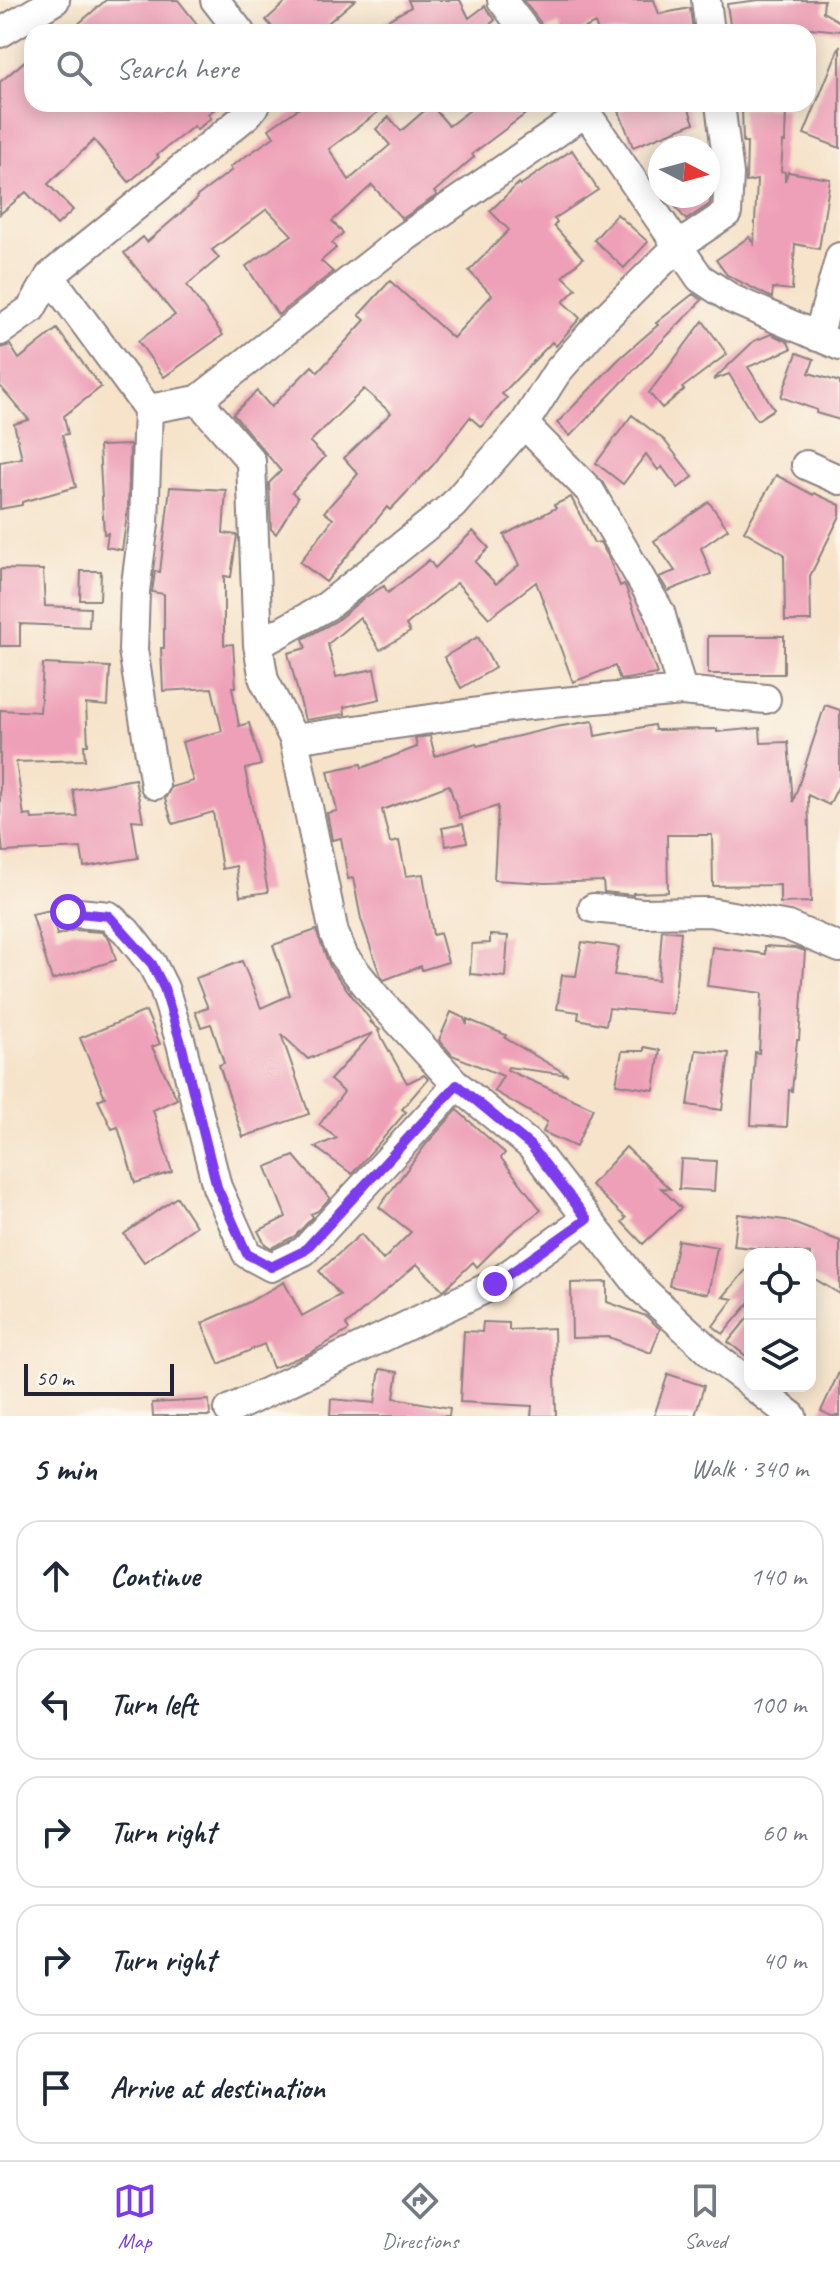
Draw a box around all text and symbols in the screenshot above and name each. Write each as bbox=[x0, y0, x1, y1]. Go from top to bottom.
search box bbox=[24, 24, 816, 112]
icon: search bbox=[52, 46, 96, 90]
text: Search here bbox=[116, 49, 238, 87]
north arrow bbox=[648, 136, 720, 208]
route start bbox=[50, 894, 86, 930]
map controls bbox=[744, 1248, 816, 1392]
button: locate bbox=[744, 1248, 816, 1320]
route end bbox=[477, 1266, 513, 1302]
button: layers bbox=[744, 1320, 816, 1392]
scale bar bbox=[24, 1360, 174, 1396]
text: 50 m bbox=[36, 1364, 73, 1392]
text: 5 min bbox=[32, 1447, 97, 1490]
text: Walk · 340 m bbox=[691, 1452, 808, 1485]
icon: ahead bbox=[34, 1554, 78, 1598]
text: Continue bbox=[110, 1557, 200, 1595]
text: 140 m bbox=[750, 1560, 806, 1593]
icon: left bbox=[34, 1682, 78, 1726]
text: Turn left bbox=[110, 1685, 197, 1723]
text: 100 m bbox=[750, 1688, 806, 1721]
icon: right bbox=[34, 1810, 78, 1854]
text: Turn right bbox=[110, 1813, 215, 1851]
text: 60 m bbox=[762, 1816, 806, 1849]
icon: right bbox=[34, 1938, 78, 1982]
text: Turn right bbox=[110, 1941, 215, 1979]
text: 40 m bbox=[762, 1944, 806, 1977]
icon: arrive bbox=[34, 2066, 78, 2110]
text: Arrive at destination bbox=[110, 2069, 325, 2107]
tab: Map bbox=[113, 2179, 157, 2255]
tab: Directions bbox=[382, 2179, 458, 2255]
tab: Saved bbox=[683, 2179, 727, 2255]

